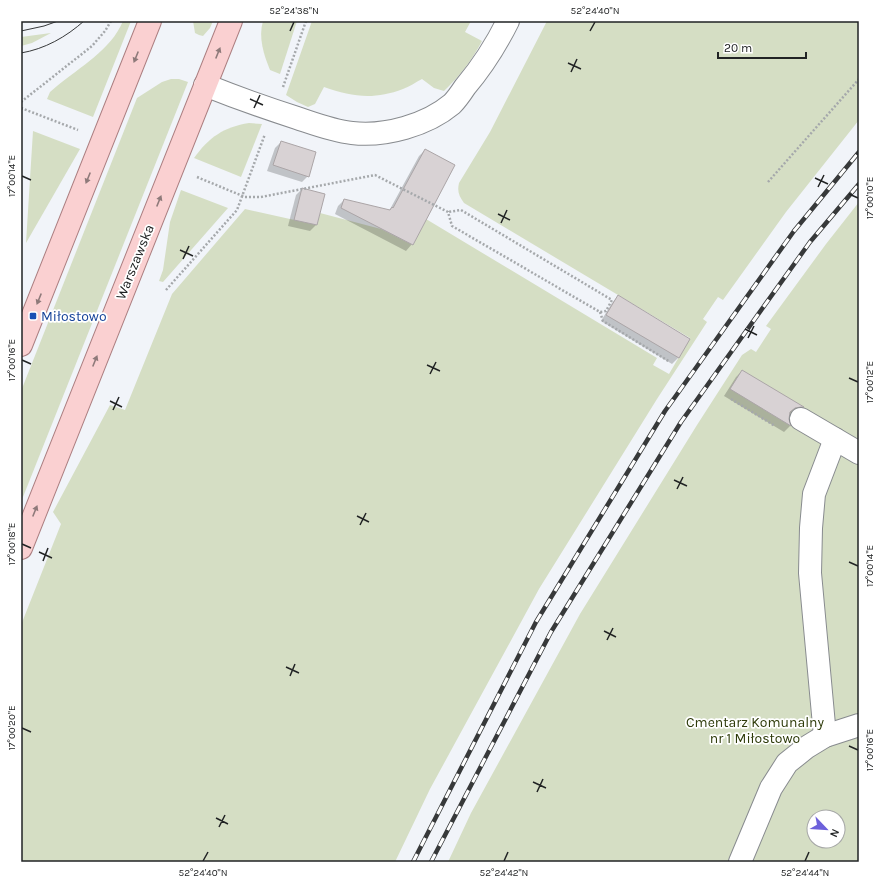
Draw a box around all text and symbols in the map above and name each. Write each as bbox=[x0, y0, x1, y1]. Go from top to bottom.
text: 52°24'38"N bbox=[269, 5, 319, 17]
text: 52°24'40"N bbox=[571, 5, 620, 17]
scale bar bbox=[718, 34, 806, 60]
text: 20 m bbox=[724, 41, 752, 55]
one-way arrow bbox=[215, 47, 221, 59]
one-way arrow bbox=[132, 52, 138, 64]
text: 17°00'14"E bbox=[6, 155, 18, 197]
one-way arrow bbox=[84, 172, 90, 184]
text: 17°00'10"E bbox=[864, 177, 876, 219]
one-way arrow bbox=[156, 195, 162, 206]
street label: Warszawska bbox=[112, 222, 158, 302]
one-way arrow bbox=[36, 293, 42, 305]
place label: Miłostowo bbox=[41, 308, 107, 325]
marker: Miłostowo bbox=[28, 311, 38, 321]
text: 17°00'16"E bbox=[6, 339, 18, 381]
one-way arrow bbox=[93, 354, 99, 366]
text: 17°00'12"E bbox=[864, 361, 876, 403]
one-way arrow bbox=[33, 505, 39, 517]
text: 17°00'18"E bbox=[6, 523, 18, 565]
text: 17°00'14"E bbox=[864, 545, 876, 587]
text: 17°00'20"E bbox=[6, 705, 18, 751]
park label: Cmentarz Komunalny nr 1 Miłostowo bbox=[686, 714, 825, 747]
text: 17°00'16"E bbox=[864, 729, 876, 771]
north arrow bbox=[806, 809, 846, 849]
text: N bbox=[827, 827, 842, 839]
text: 52°24'40"N bbox=[179, 867, 228, 879]
text: 52°24'42"N bbox=[480, 867, 528, 879]
text: 52°24'44"N bbox=[781, 867, 829, 879]

